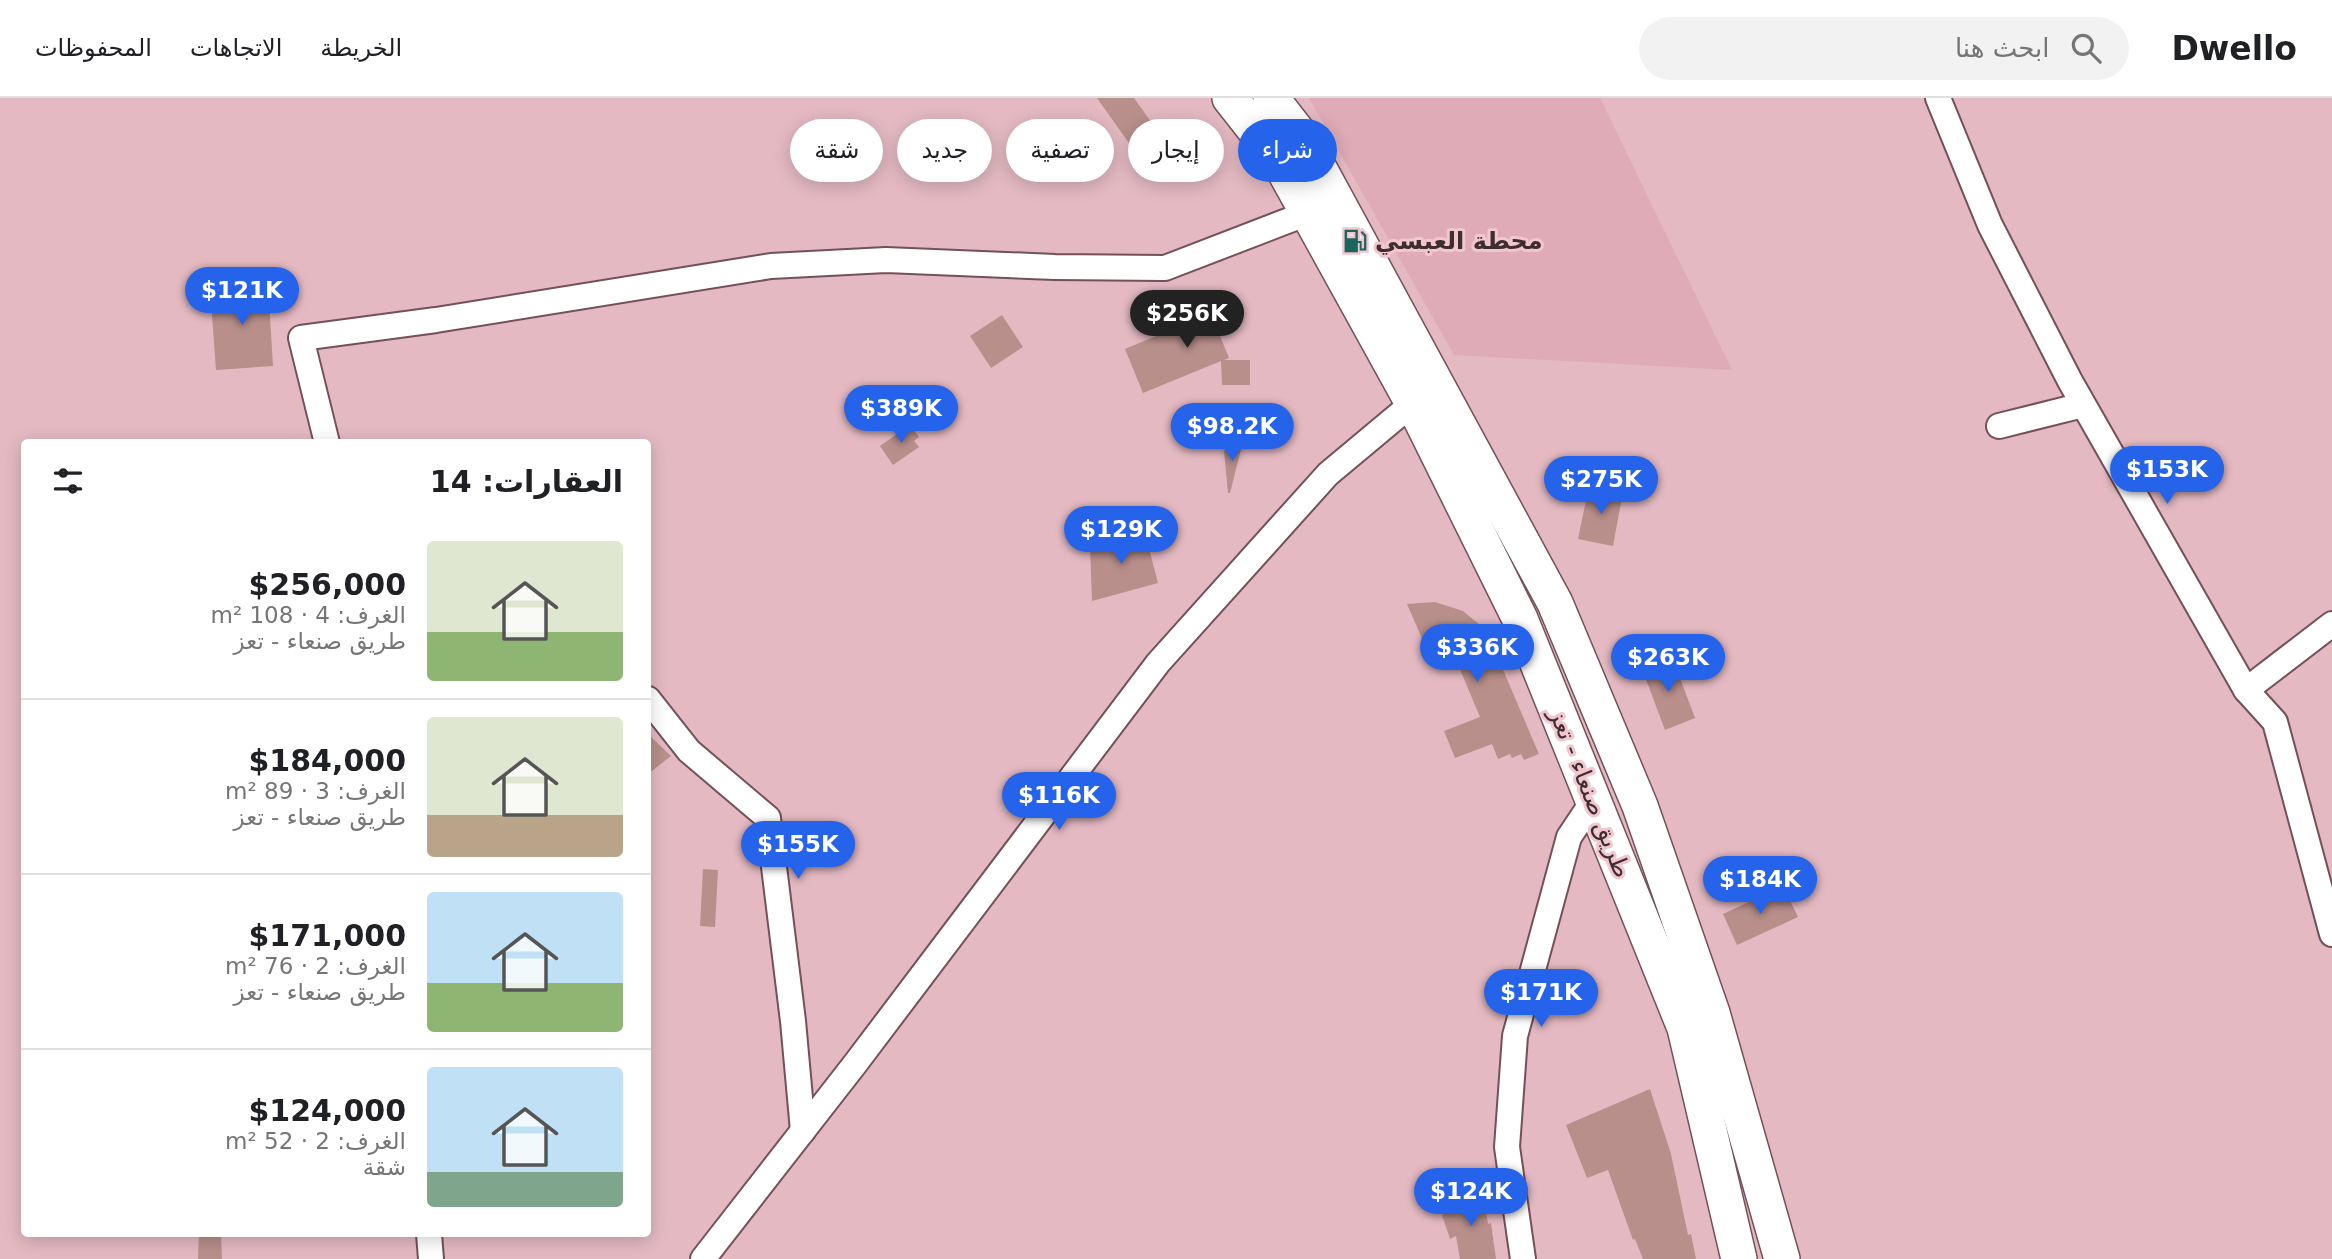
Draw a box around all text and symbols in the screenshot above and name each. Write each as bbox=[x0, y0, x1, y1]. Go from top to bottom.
search box bbox=[1639, 17, 2129, 80]
icon: search bbox=[2067, 29, 2105, 67]
text: Dwello bbox=[2171, 29, 2297, 68]
text: ابحث هنا bbox=[1955, 33, 2049, 63]
text: المحفوظات bbox=[35, 34, 152, 62]
text: الاتجاهات bbox=[190, 34, 282, 62]
text: الخريطة bbox=[320, 34, 402, 62]
chip: شقة bbox=[790, 119, 883, 182]
chip: جديد bbox=[897, 119, 992, 182]
chip: تصفية bbox=[1006, 119, 1114, 182]
chip: إيجار bbox=[1128, 119, 1224, 182]
chip: شراء bbox=[1238, 119, 1337, 182]
fuel station icon: محطة العبسي bbox=[1341, 227, 1369, 255]
place label: محطة العبسي bbox=[1375, 227, 1543, 255]
pin: $121K bbox=[193, 268, 291, 327]
text: $121K bbox=[201, 277, 283, 303]
pin: $256K bbox=[1138, 290, 1236, 350]
text: $256K bbox=[1146, 300, 1228, 326]
pin: $389K bbox=[852, 386, 950, 445]
text: $389K bbox=[860, 395, 942, 421]
pin: $98.2K bbox=[1175, 404, 1289, 463]
text: $98.2K bbox=[1187, 413, 1277, 439]
pin: $153K bbox=[2118, 446, 2216, 506]
pin: $275K bbox=[1552, 456, 1650, 516]
text: $153K bbox=[2126, 456, 2208, 482]
icon: filters bbox=[49, 462, 87, 500]
text: العقارات: 14 bbox=[430, 464, 623, 499]
text: $275K bbox=[1560, 466, 1642, 492]
pin: $129K bbox=[1072, 506, 1170, 566]
text: $129K bbox=[1080, 516, 1162, 542]
text: $256,000 bbox=[248, 567, 406, 602]
icon: home bbox=[483, 569, 567, 653]
text: الغرف: 4 · 108 m² bbox=[210, 602, 406, 628]
pin: $336K bbox=[1428, 624, 1526, 684]
text: طريق صنعاء - تعز bbox=[234, 628, 406, 654]
text: $336K bbox=[1436, 634, 1518, 660]
pin: $263K bbox=[1619, 634, 1717, 694]
text: $263K bbox=[1627, 644, 1709, 670]
street label: طريق صنعاء - تعز bbox=[1543, 703, 1637, 882]
text: $184,000 bbox=[248, 743, 406, 778]
icon: home bbox=[483, 745, 567, 829]
pin: $116K bbox=[1010, 772, 1108, 832]
text: الغرف: 3 · 89 m² bbox=[225, 778, 406, 804]
text: $116K bbox=[1018, 782, 1100, 808]
text: طريق صنعاء - تعز bbox=[234, 804, 406, 830]
pin: $155K bbox=[749, 822, 847, 881]
text: $155K bbox=[757, 831, 839, 857]
pin: $184K bbox=[1711, 856, 1809, 916]
text: $184K bbox=[1719, 866, 1801, 892]
text: $171,000 bbox=[248, 918, 406, 953]
icon: home bbox=[483, 920, 567, 1004]
text: الغرف: 2 · 76 m² bbox=[225, 953, 406, 979]
pin: $171K bbox=[1492, 970, 1590, 1029]
text: طريق صنعاء - تعز bbox=[234, 979, 406, 1005]
text: $171K bbox=[1500, 979, 1582, 1005]
text: $124,000 bbox=[248, 1093, 406, 1128]
icon: home bbox=[483, 1095, 567, 1179]
text: الغرف: 2 · 52 m² bbox=[225, 1128, 406, 1154]
text: شقة bbox=[363, 1154, 406, 1180]
pin: $124K bbox=[1422, 1168, 1520, 1228]
text: $124K bbox=[1430, 1178, 1512, 1204]

